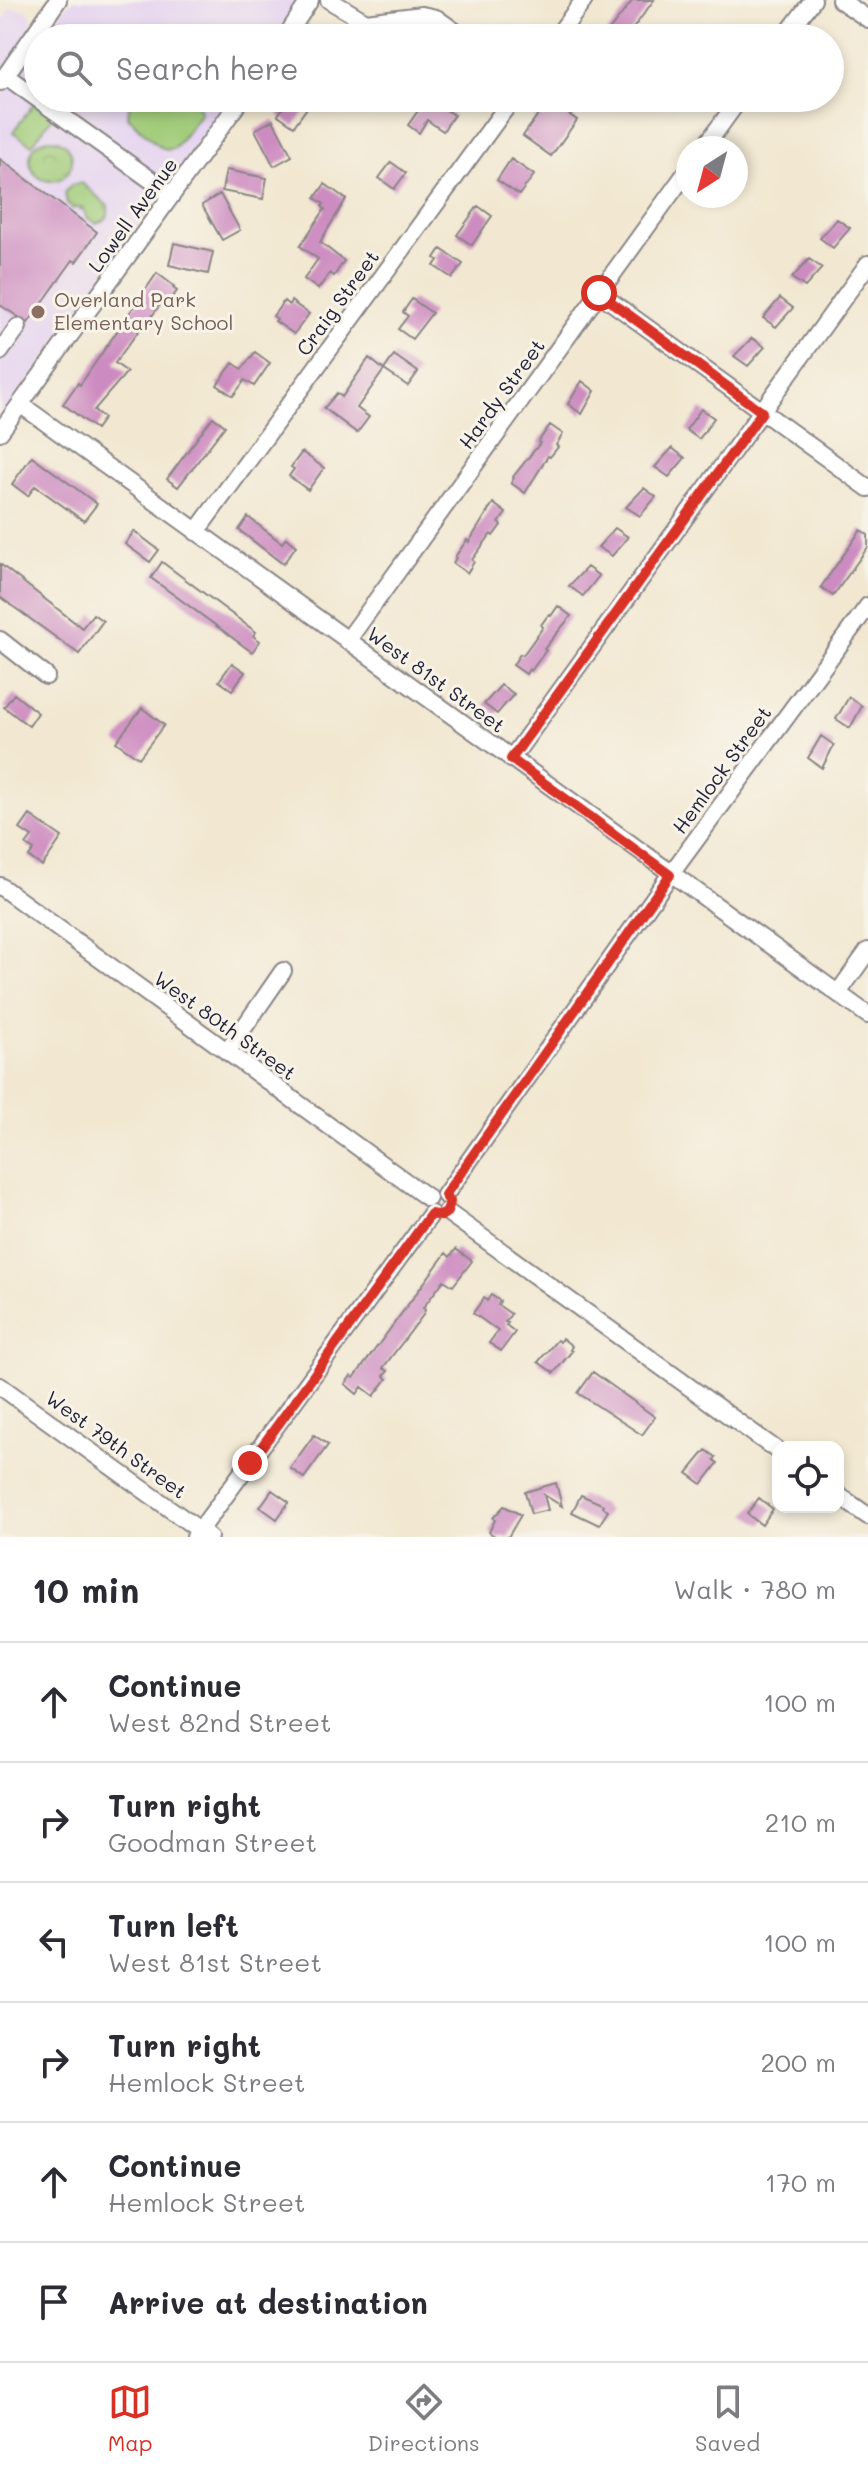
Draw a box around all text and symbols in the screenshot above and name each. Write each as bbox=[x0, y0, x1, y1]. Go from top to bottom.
search box bbox=[24, 24, 844, 112]
icon: search bbox=[52, 46, 96, 90]
text: Search here bbox=[116, 48, 299, 88]
north arrow bbox=[676, 136, 748, 208]
street label: Lowell Avenue bbox=[82, 152, 183, 277]
street label: Craig Street bbox=[290, 244, 384, 360]
route start bbox=[581, 275, 617, 311]
place label: Overland Park Elementary School bbox=[54, 286, 233, 335]
marker: Overland Park Elementary School bbox=[29, 303, 47, 321]
street label: Hardy Street bbox=[452, 333, 550, 454]
street label: West 81st Street bbox=[362, 620, 511, 738]
street label: Hemlock Street bbox=[666, 700, 776, 839]
street label: West 80th Street bbox=[149, 965, 302, 1086]
street label: West 79th Street bbox=[41, 1384, 192, 1504]
map controls bbox=[772, 1441, 844, 1513]
button: locate bbox=[772, 1441, 844, 1513]
route end bbox=[232, 1445, 268, 1481]
text: 10 min bbox=[32, 1567, 139, 1612]
text: Walk · 780 m bbox=[673, 1572, 836, 1606]
text: Continue bbox=[108, 1665, 241, 1705]
icon: ahead bbox=[32, 1680, 76, 1724]
text: 100 m bbox=[763, 1685, 836, 1719]
text: West 82nd Street bbox=[108, 1705, 332, 1739]
text: Turn right bbox=[108, 1785, 261, 1825]
icon: right bbox=[32, 1800, 76, 1844]
text: 210 m bbox=[765, 1805, 836, 1839]
text: Goodman Street bbox=[108, 1825, 317, 1859]
text: Turn left bbox=[108, 1905, 239, 1945]
icon: left bbox=[32, 1920, 76, 1964]
text: 100 m bbox=[763, 1925, 836, 1959]
text: West 81st Street bbox=[108, 1945, 322, 1979]
text: Turn right bbox=[108, 2025, 261, 2065]
icon: right bbox=[32, 2040, 76, 2084]
text: 200 m bbox=[760, 2045, 836, 2079]
text: Hemlock Street bbox=[108, 2065, 305, 2099]
text: Continue bbox=[108, 2145, 241, 2185]
icon: ahead bbox=[32, 2160, 76, 2204]
text: 170 m bbox=[765, 2165, 836, 2199]
text: Hemlock Street bbox=[108, 2185, 305, 2219]
icon: arrive bbox=[32, 2280, 76, 2324]
text: Arrive at destination bbox=[108, 2282, 428, 2322]
tab: Map bbox=[108, 2380, 153, 2457]
tab: Directions bbox=[368, 2380, 480, 2457]
tab: Saved bbox=[695, 2380, 760, 2457]

